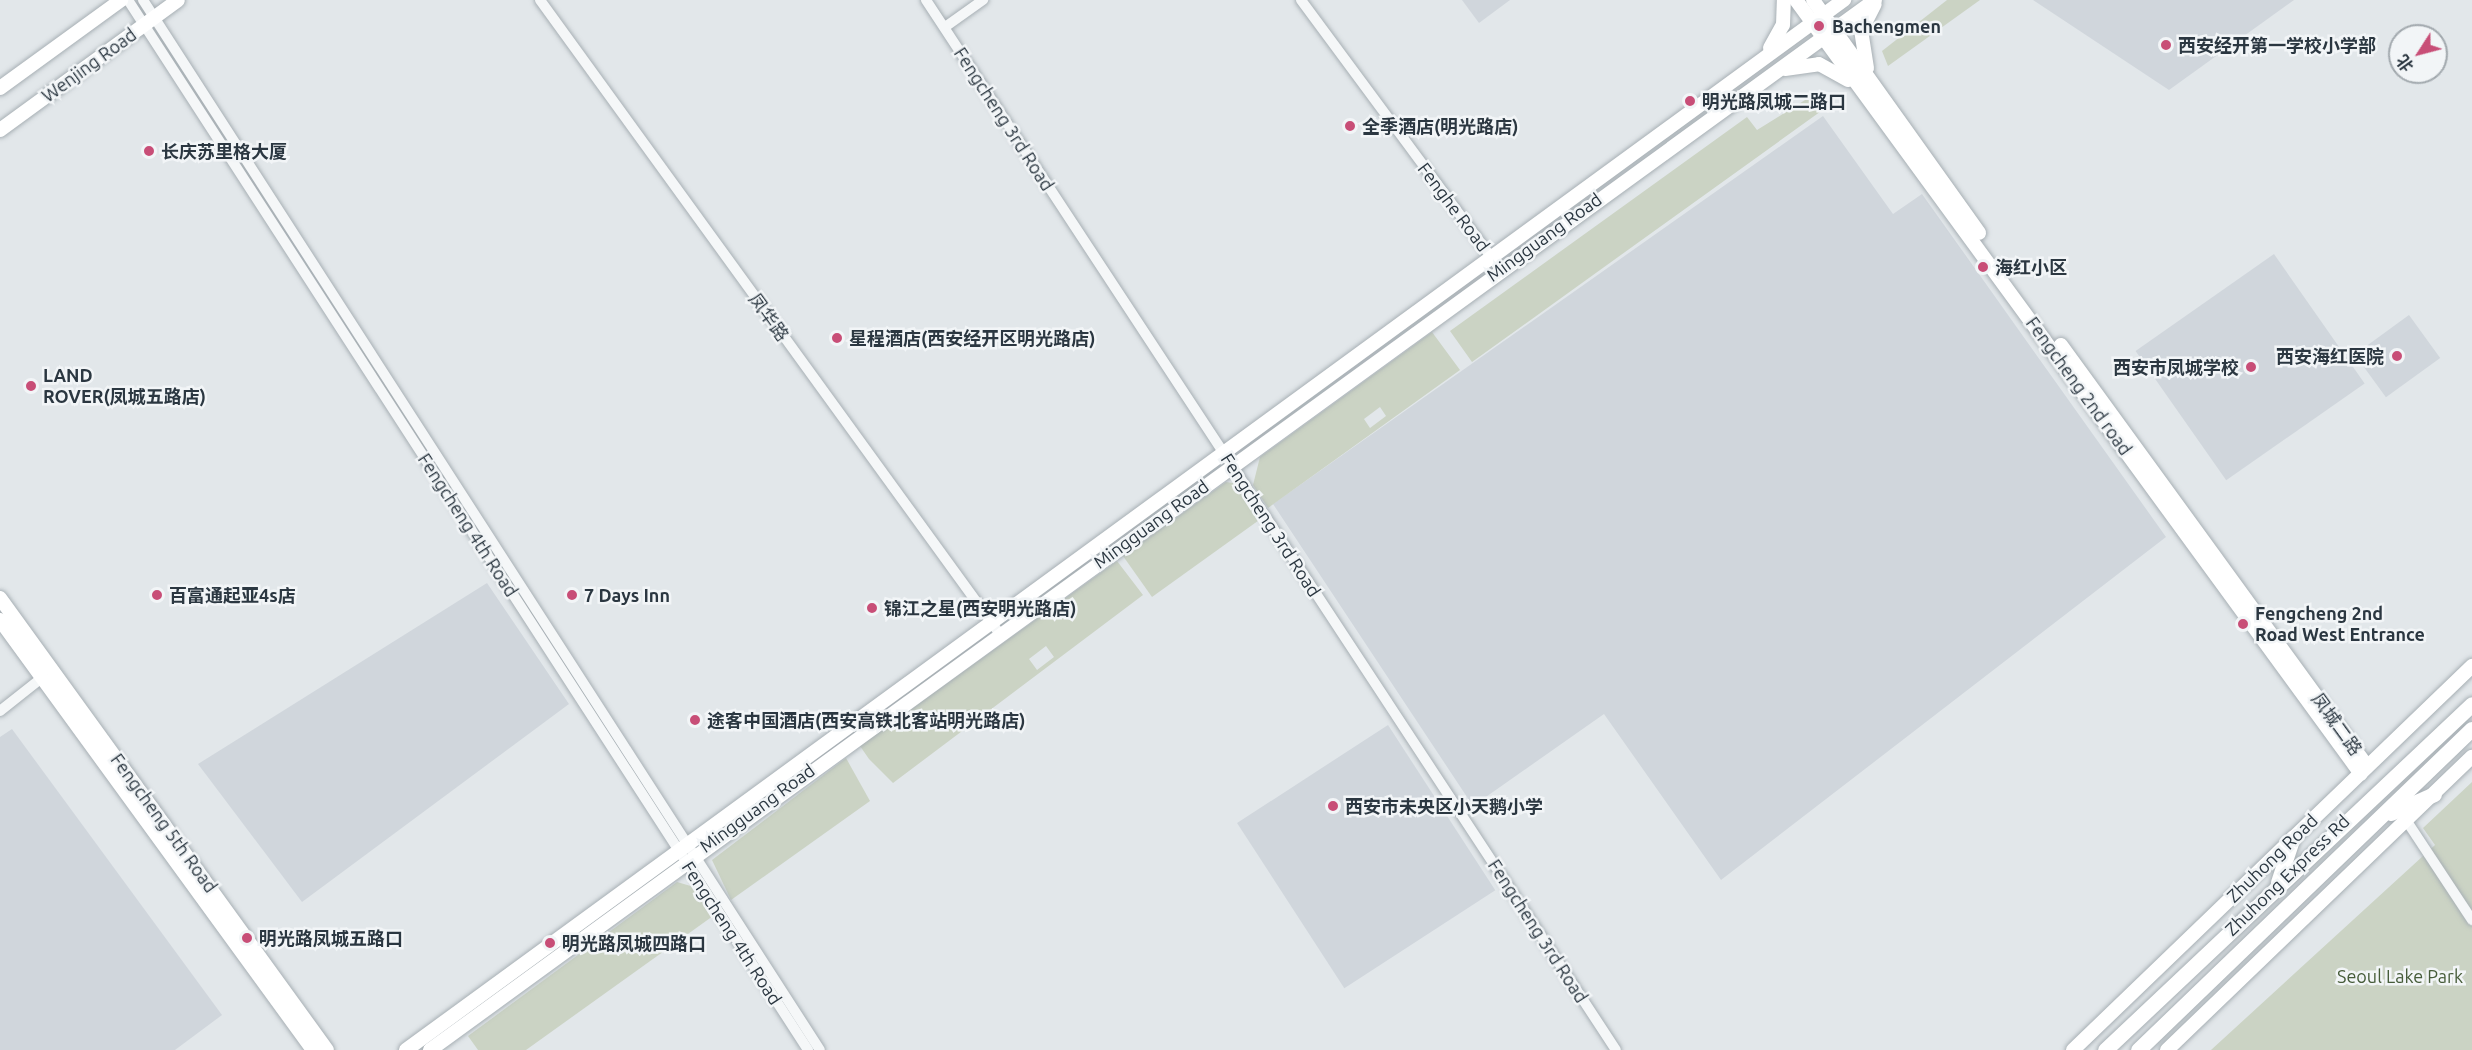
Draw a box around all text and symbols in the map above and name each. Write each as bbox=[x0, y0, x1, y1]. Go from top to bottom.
place label: Bachengmen bbox=[1832, 15, 1941, 37]
marker: Bachengmen bbox=[1810, 17, 1828, 35]
street label: Wenjing Road bbox=[38, 23, 140, 107]
north arrow bbox=[2388, 24, 2448, 84]
place label: 西安经开第一学校小学部 bbox=[2178, 34, 2376, 56]
marker: 西安经开第一学校小学部 bbox=[2159, 38, 2173, 52]
street label: Fengcheng 3rd Road bbox=[950, 43, 1058, 195]
text: 北 bbox=[2393, 52, 2417, 75]
place label: 明光路凤城二路口 bbox=[1702, 90, 1846, 112]
marker: 明光路凤城二路口 bbox=[1683, 94, 1697, 108]
place label: 全季酒店(明光路店) bbox=[1362, 115, 1518, 137]
marker: 全季酒店(明光路店) bbox=[1343, 119, 1357, 133]
place label: 长庆苏里格大厦 bbox=[161, 140, 287, 162]
marker: 长庆苏里格大厦 bbox=[142, 144, 156, 158]
street label: Fenghe Road bbox=[1414, 158, 1494, 256]
street label: Mingguang Road bbox=[1482, 188, 1606, 286]
place label: 海红小区 bbox=[1995, 256, 2067, 278]
marker: 海红小区 bbox=[1976, 260, 1990, 274]
street label: 凤华路 bbox=[744, 289, 794, 345]
street label: Fengcheng 2nd road bbox=[2022, 313, 2136, 459]
place label: 星程酒店(西安经开区明光路店) bbox=[849, 327, 1095, 349]
marker: 星程酒店(西安经开区明光路店) bbox=[830, 331, 844, 345]
place label: 西安海红医院 bbox=[2276, 345, 2384, 367]
marker: 西安海红医院 bbox=[2388, 347, 2406, 365]
place label: 西安市凤城学校 bbox=[2113, 356, 2239, 378]
marker: 西安市凤城学校 bbox=[2244, 360, 2258, 374]
place label: LAND ROVER(凤城五路店) bbox=[43, 365, 206, 407]
marker: LAND ROVER(凤城五路店) bbox=[24, 379, 38, 393]
street label: Fengcheng 4th Road bbox=[414, 449, 522, 601]
street label: Fengcheng 3rd Road bbox=[1217, 449, 1325, 601]
street label: Mingguang Road bbox=[1089, 475, 1213, 573]
place label: 百富通起亚4s店 bbox=[169, 584, 296, 606]
place label: 7 Days Inn bbox=[584, 584, 670, 606]
marker: 百富通起亚4s店 bbox=[150, 588, 164, 602]
marker: 7 Days Inn bbox=[565, 588, 579, 602]
place label: 锦江之星(西安明光路店) bbox=[884, 597, 1076, 619]
marker: 锦江之星(西安明光路店) bbox=[865, 601, 879, 615]
place label: Fengcheng 2nd Road West Entrance bbox=[2255, 603, 2425, 646]
marker: Fengcheng 2nd Road West Entrance bbox=[2236, 617, 2250, 631]
street label: 凤城二路 bbox=[2307, 689, 2367, 759]
place label: 途客中国酒店(西安高铁北客站明光路店) bbox=[707, 709, 1025, 731]
marker: 途客中国酒店(西安高铁北客站明光路店) bbox=[688, 713, 702, 727]
street label: Fengcheng 5th Road bbox=[106, 749, 222, 897]
street label: Mingguang Road bbox=[695, 759, 819, 857]
place label: 西安市未央区小天鹅小学 bbox=[1345, 795, 1543, 817]
marker: 西安市未央区小天鹅小学 bbox=[1326, 799, 1340, 813]
street label: Zhuhong Road bbox=[2222, 809, 2322, 907]
street label: Zhuhong Express Rd bbox=[2220, 810, 2354, 940]
street label: Fengcheng 3rd Road bbox=[1484, 855, 1592, 1007]
street label: Fengcheng 4th Road bbox=[678, 857, 786, 1009]
place label: 明光路凤城五路口 bbox=[259, 927, 403, 949]
marker: 明光路凤城五路口 bbox=[240, 931, 254, 945]
place label: 明光路凤城四路口 bbox=[562, 932, 706, 954]
marker: 明光路凤城四路口 bbox=[543, 936, 557, 950]
park label: Seoul Lake Park bbox=[2337, 965, 2463, 987]

